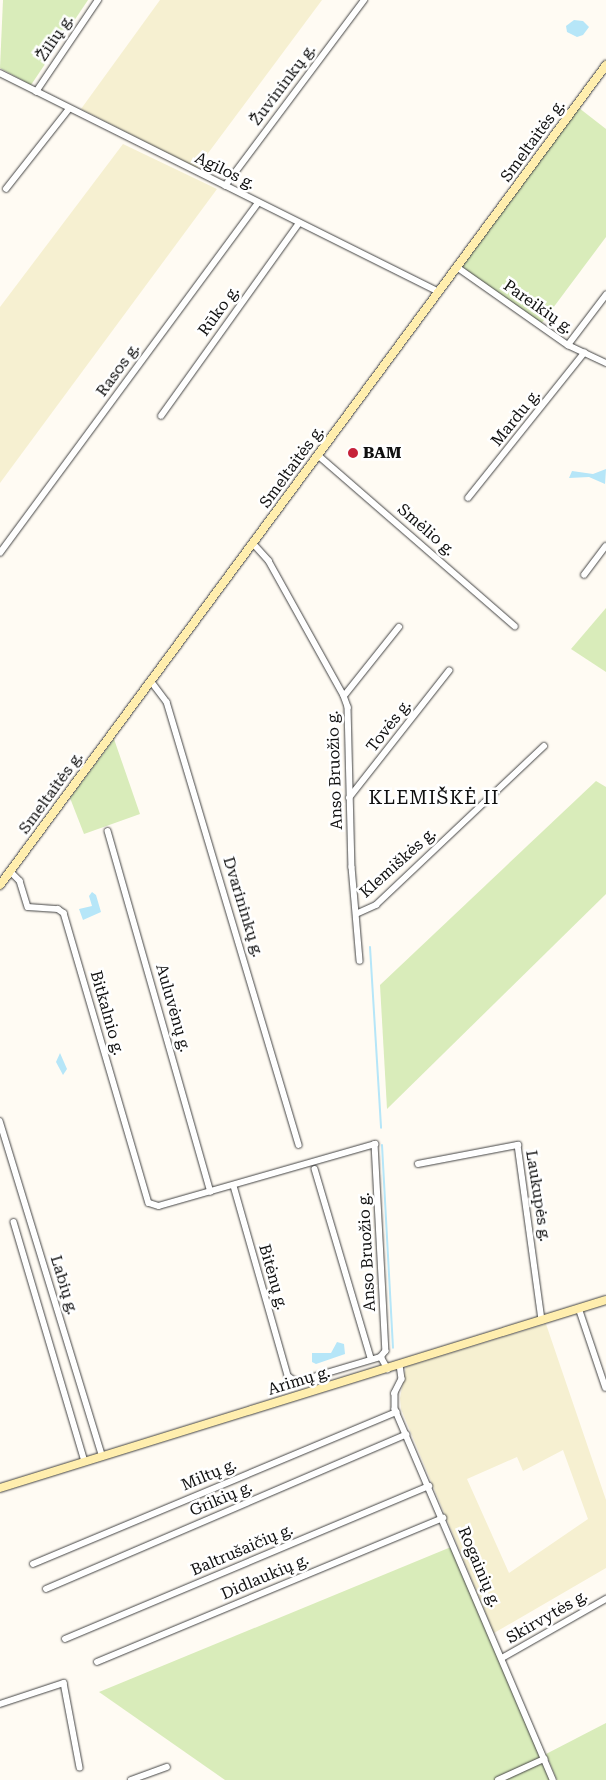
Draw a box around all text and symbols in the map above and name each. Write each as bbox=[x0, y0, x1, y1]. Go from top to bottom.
street label: Žilių g. bbox=[33, 11, 77, 65]
street label: Žuvininkų g. bbox=[246, 41, 320, 129]
street label: Smeltaitės g. bbox=[497, 96, 569, 186]
street label: Agilos g. bbox=[192, 148, 258, 194]
street label: Pareikių g. bbox=[499, 276, 577, 338]
street label: Rūko g. bbox=[194, 282, 244, 340]
street label: Rasos g. bbox=[92, 340, 144, 400]
street label: Mardu g. bbox=[487, 386, 545, 450]
street label: Smeltaitės g. bbox=[256, 422, 328, 512]
place label: BAM bbox=[363, 443, 401, 463]
marker: BAM bbox=[347, 447, 359, 459]
street label: Smėlio g. bbox=[393, 500, 459, 560]
street label: Tovės g. bbox=[363, 696, 415, 756]
street label: Anso Bruožio g. bbox=[323, 710, 347, 830]
street label: Smeltaitės g. bbox=[15, 748, 87, 838]
district label: KLEMIŠKĖ II bbox=[367, 787, 501, 809]
street label: Klemiškės g. bbox=[356, 824, 440, 902]
street label: Dvarininkų g. bbox=[219, 854, 267, 960]
street label: Auluvėnų g. bbox=[151, 962, 195, 1054]
street label: Bitkalnio g. bbox=[86, 969, 128, 1057]
street label: Laukupės g. bbox=[521, 1149, 555, 1243]
street label: Anso Bruožio g. bbox=[354, 1192, 380, 1312]
street label: Bitėnų g. bbox=[254, 1242, 292, 1312]
street label: Labių g. bbox=[46, 1253, 82, 1317]
street label: Arimų g. bbox=[266, 1362, 332, 1400]
street label: Miltų g. bbox=[179, 1455, 239, 1495]
street label: Grikių g. bbox=[187, 1477, 255, 1521]
street label: Baltrušaičių g. bbox=[188, 1520, 296, 1580]
street label: Rogainių g. bbox=[453, 1524, 505, 1610]
street label: Didlaukių g. bbox=[218, 1550, 312, 1604]
street label: Skirvytės g. bbox=[503, 1586, 591, 1648]

